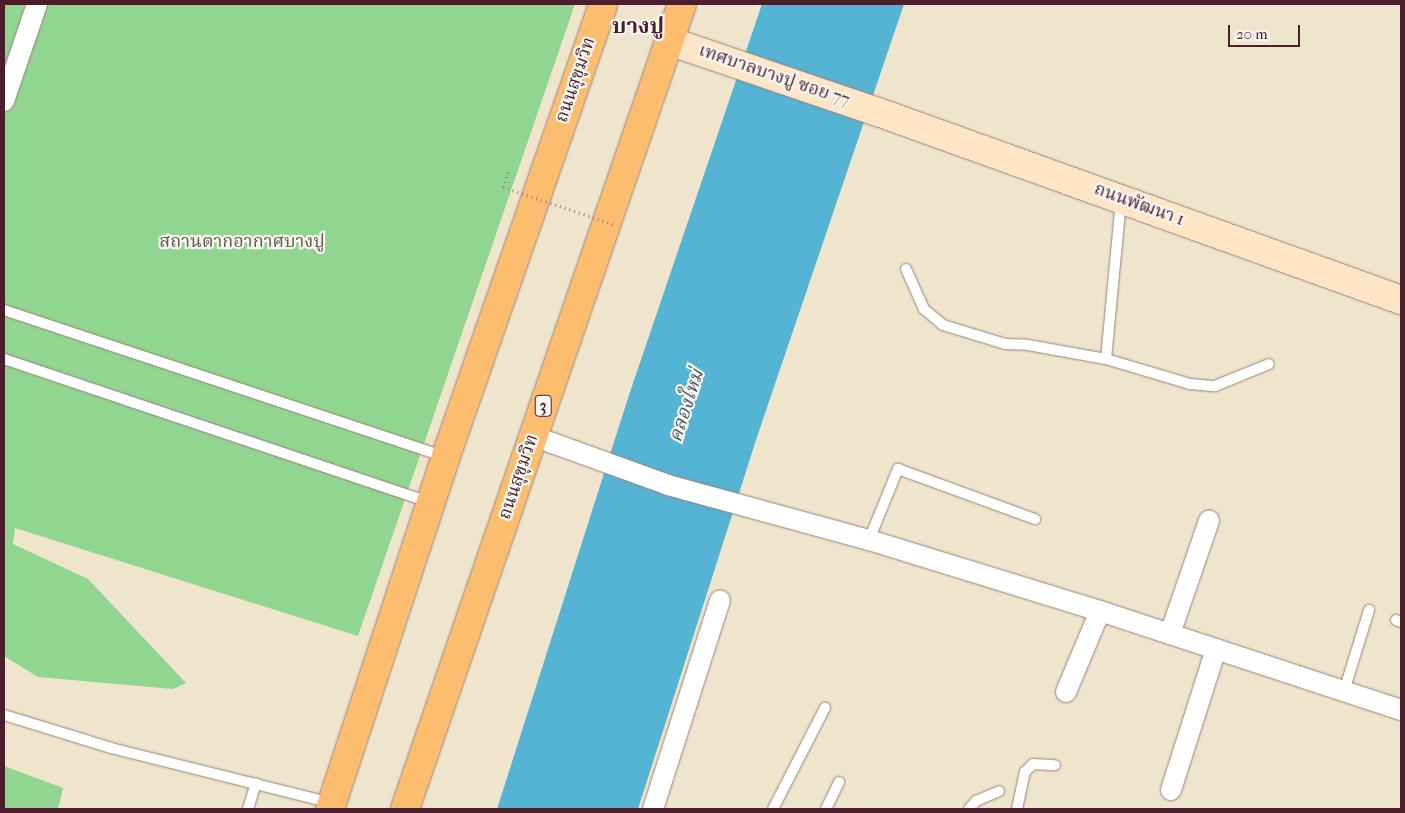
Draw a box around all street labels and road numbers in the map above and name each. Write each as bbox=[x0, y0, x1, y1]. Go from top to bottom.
street label: ถนนสุขุมวิท bbox=[551, 35, 601, 125]
street label: เทศบาลบางปู ซอย 77 bbox=[696, 40, 852, 112]
street label: ถนนพัฒนา 1 bbox=[1091, 179, 1187, 231]
road number: 3 bbox=[534, 392, 552, 420]
street label: ถนนสุขุมวิท bbox=[494, 432, 544, 522]

